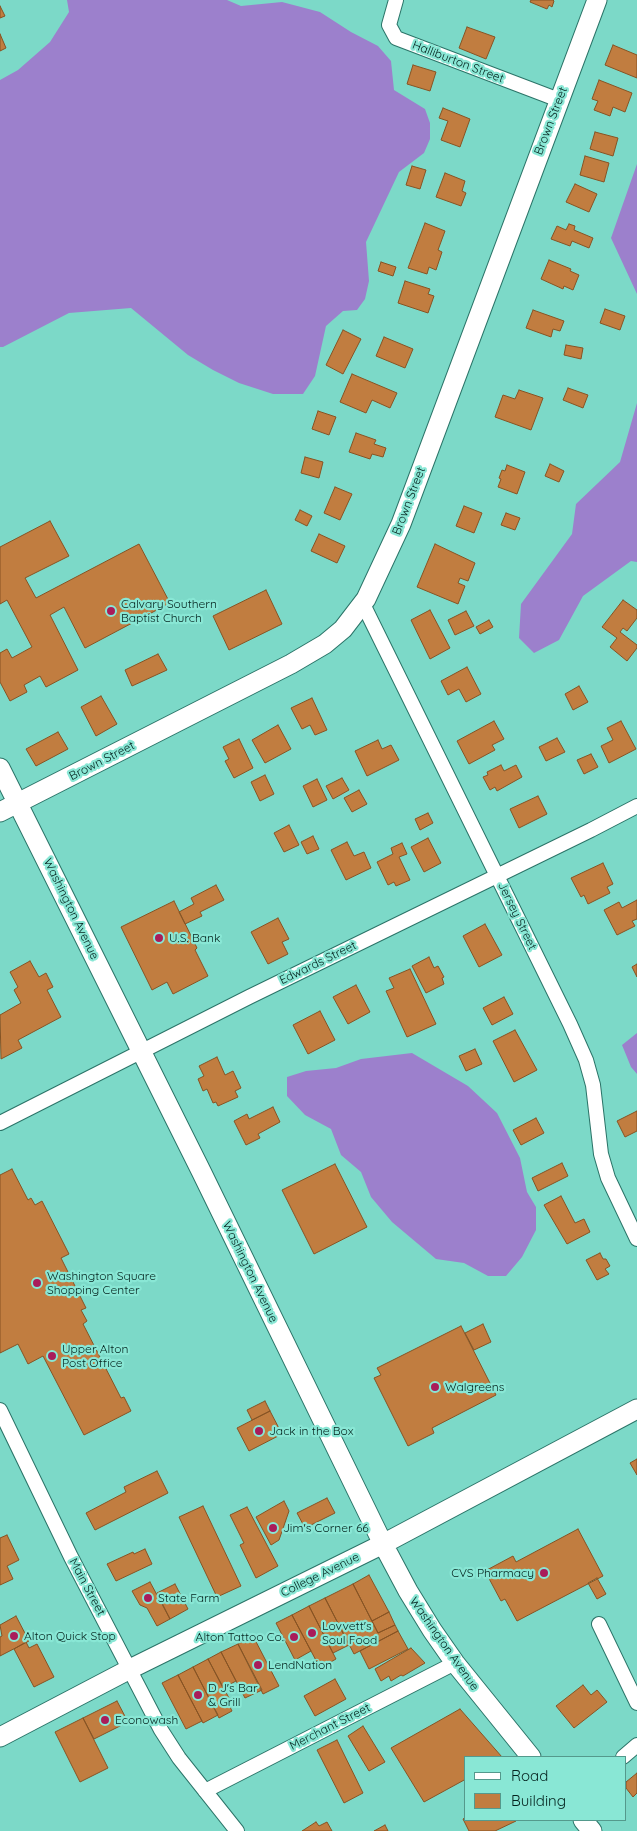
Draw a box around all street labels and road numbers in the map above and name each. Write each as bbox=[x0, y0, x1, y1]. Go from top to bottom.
street label: Halliburton Street bbox=[410, 38, 506, 86]
street label: Brown Street bbox=[531, 85, 571, 157]
street label: Brown Street bbox=[389, 465, 429, 537]
street label: Brown Street bbox=[67, 738, 137, 784]
street label: Washington Avenue bbox=[40, 856, 102, 962]
street label: Jersey Street bbox=[494, 880, 540, 952]
street label: Edwards Street bbox=[277, 938, 359, 988]
street label: Washington Avenue bbox=[219, 1219, 281, 1325]
street label: College Avenue bbox=[278, 1550, 362, 1600]
street label: Main Street bbox=[66, 1556, 108, 1618]
street label: Washington Avenue bbox=[406, 1595, 482, 1693]
street label: Merchant Street bbox=[287, 1701, 373, 1753]

